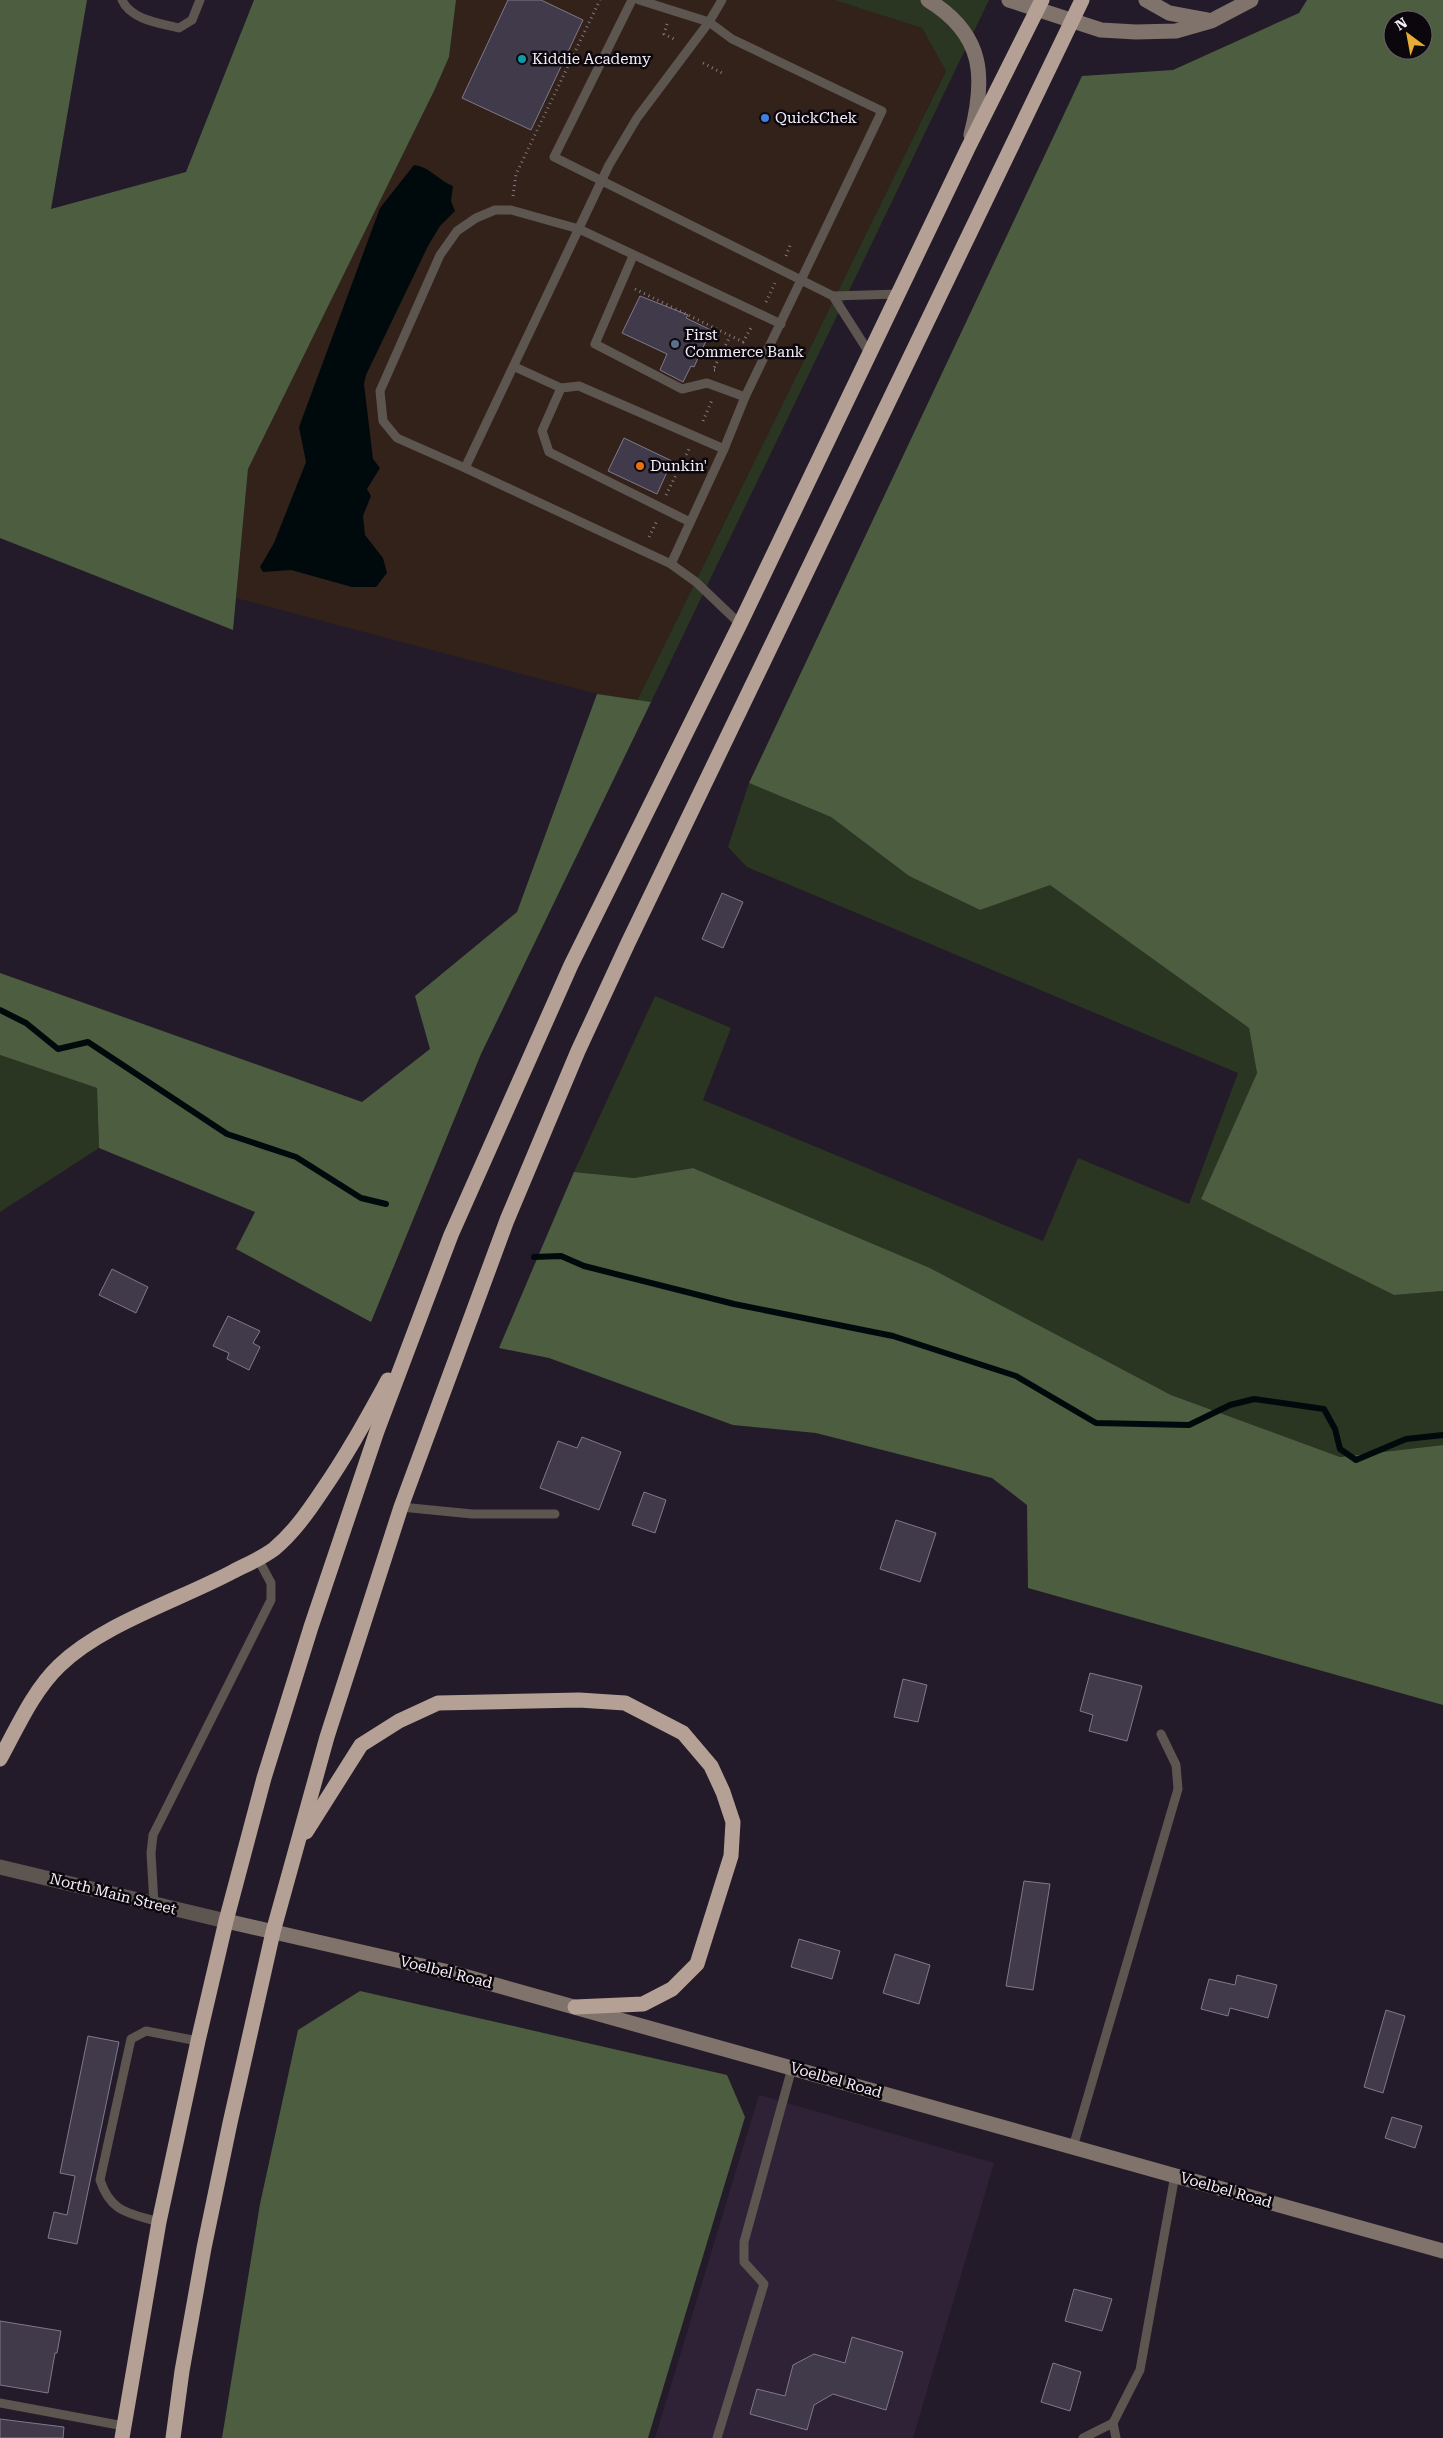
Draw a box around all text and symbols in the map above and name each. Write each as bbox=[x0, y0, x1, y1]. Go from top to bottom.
north arrow bbox=[1383, 10, 1433, 60]
text: N bbox=[1392, 14, 1410, 34]
place label: Kiddie Academy bbox=[532, 50, 651, 68]
marker: Kiddie Academy bbox=[516, 53, 528, 65]
place label: QuickChek bbox=[775, 109, 857, 127]
marker: QuickChek bbox=[759, 112, 771, 124]
place label: First Commerce Bank bbox=[685, 326, 805, 361]
marker: First Commerce Bank bbox=[669, 338, 681, 350]
place label: Dunkin' bbox=[650, 457, 707, 475]
marker: Dunkin' bbox=[634, 460, 646, 472]
street label: North Main Street bbox=[48, 1870, 179, 1919]
street label: Voelbel Road bbox=[398, 1952, 494, 1992]
street label: Voelbel Road bbox=[788, 2058, 884, 2102]
street label: Voelbel Road bbox=[1178, 2168, 1274, 2212]

